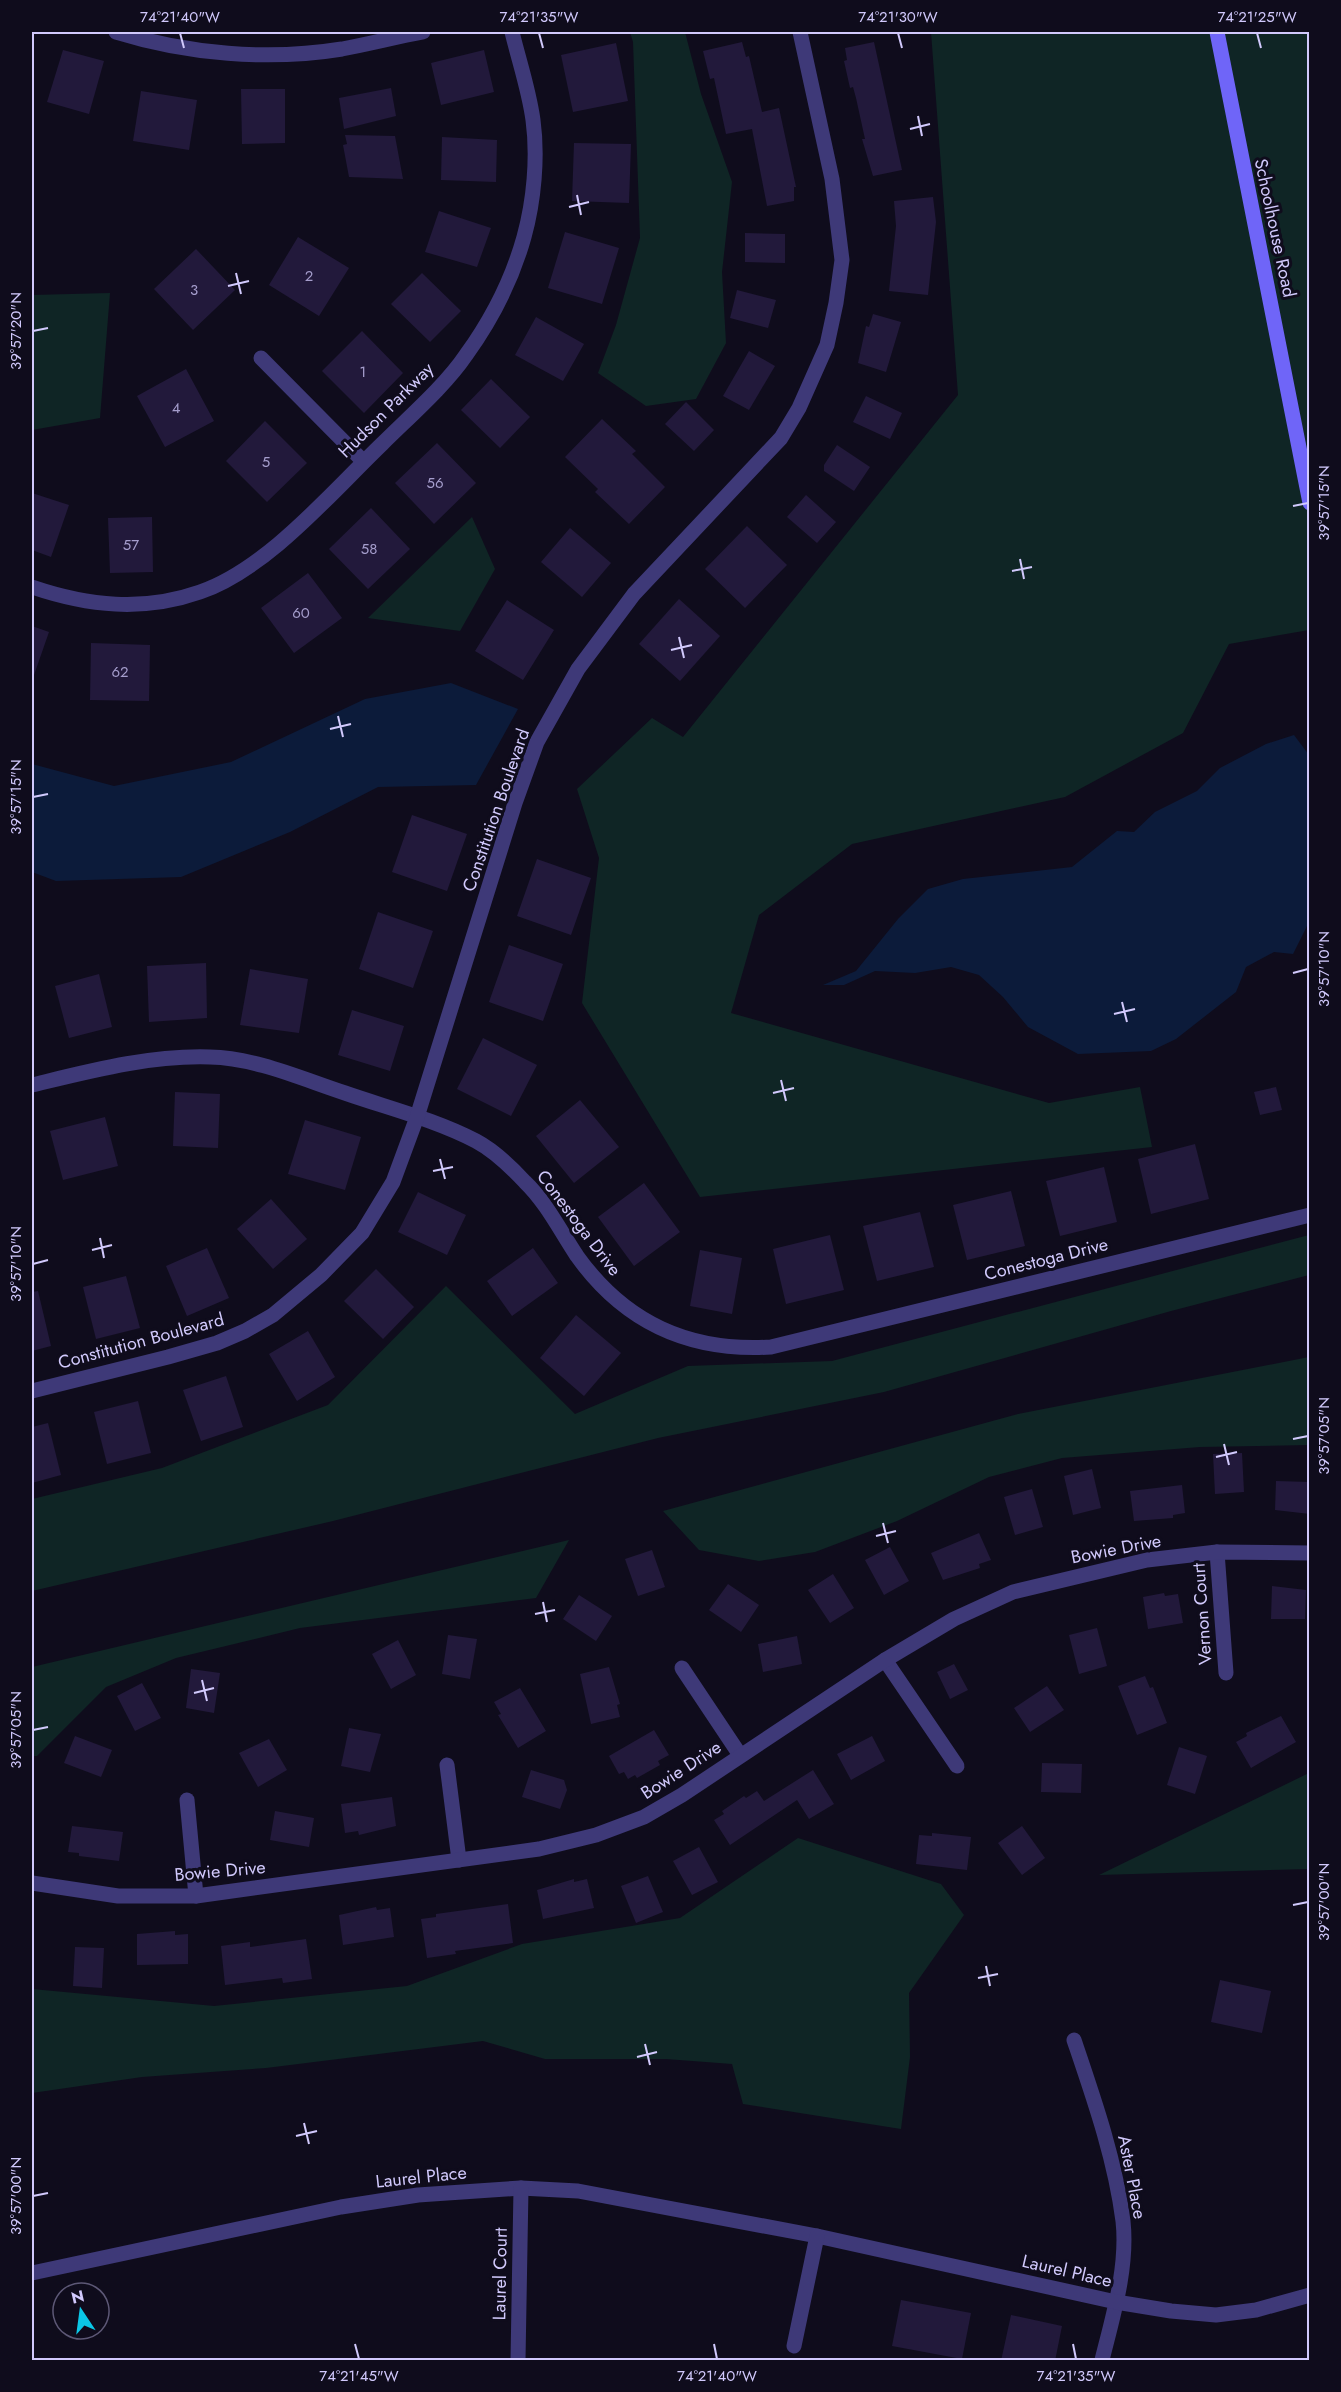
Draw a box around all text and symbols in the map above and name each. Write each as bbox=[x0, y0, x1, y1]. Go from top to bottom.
text: 74°21'40"W bbox=[140, 6, 220, 28]
text: 74°21'35"W bbox=[500, 6, 579, 28]
text: 74°21'30"W bbox=[858, 6, 938, 28]
text: 74°21'25"W bbox=[1217, 6, 1297, 28]
street label: Schoolhouse Road bbox=[1248, 156, 1302, 300]
house number: 2 bbox=[305, 265, 313, 287]
house number: 3 bbox=[190, 279, 198, 301]
text: 39°57'20"N bbox=[5, 292, 27, 370]
street label: Hudson Parkway bbox=[332, 356, 440, 464]
house number: 1 bbox=[360, 361, 366, 383]
house number: 4 bbox=[172, 397, 181, 419]
house number: 5 bbox=[262, 451, 270, 473]
text: 39°57'15"N bbox=[1313, 465, 1335, 541]
house number: 56 bbox=[426, 472, 444, 494]
house number: 57 bbox=[123, 534, 139, 556]
house number: 58 bbox=[361, 538, 377, 560]
house number: 60 bbox=[292, 602, 310, 624]
house number: 62 bbox=[111, 661, 129, 683]
street label: Constitution Boulevard bbox=[456, 725, 536, 895]
text: 39°57'15"N bbox=[5, 759, 27, 835]
text: 39°57'10"N bbox=[1313, 931, 1335, 1007]
street label: Conestoga Drive bbox=[531, 1165, 627, 1281]
text: 39°57'10"N bbox=[5, 1226, 27, 1302]
street label: Conestoga Drive bbox=[981, 1231, 1111, 1287]
street label: Constitution Boulevard bbox=[55, 1306, 227, 1376]
text: 39°57'05"N bbox=[1313, 1397, 1335, 1475]
street label: Bowie Drive bbox=[1069, 1528, 1163, 1570]
street label: Vernon Court bbox=[1185, 1561, 1219, 1666]
text: 39°57'05"N bbox=[5, 1691, 27, 1769]
street label: Bowie Drive bbox=[636, 1734, 726, 1806]
street label: Bowie Drive bbox=[173, 1854, 267, 1888]
text: 39°57'00"N bbox=[1313, 1863, 1335, 1941]
street label: Aster Place bbox=[1111, 2133, 1153, 2221]
text: 39°57'00"N bbox=[5, 2157, 27, 2235]
street label: Laurel Place bbox=[374, 2159, 468, 2195]
street label: Laurel Court bbox=[486, 2227, 514, 2321]
street label: Laurel Place bbox=[1020, 2248, 1114, 2294]
north arrow bbox=[51, 2281, 111, 2341]
text: N bbox=[69, 2284, 87, 2310]
text: 74°21'45"W bbox=[319, 2365, 399, 2387]
text: 74°21'40"W bbox=[677, 2365, 757, 2387]
text: 74°21'35"W bbox=[1037, 2365, 1116, 2387]

